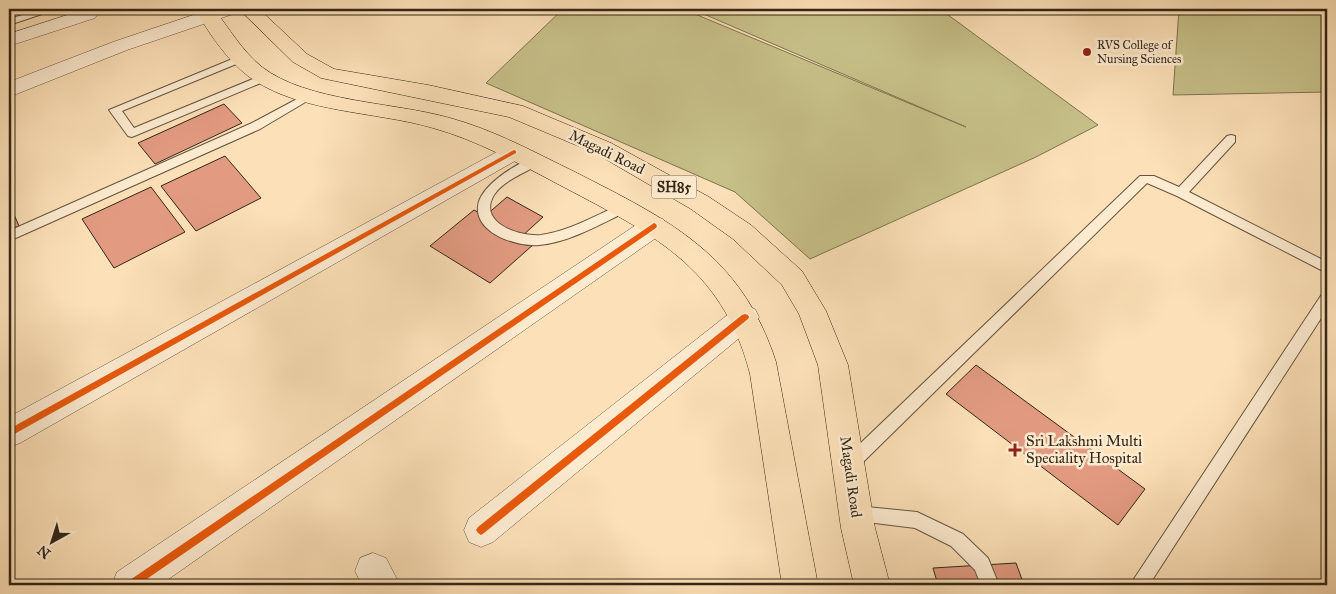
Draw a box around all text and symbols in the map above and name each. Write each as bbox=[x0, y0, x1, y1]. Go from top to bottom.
place label: RVS College of Nursing Sciences bbox=[1097, 38, 1181, 67]
marker: RVS College of Nursing Sciences bbox=[1081, 46, 1093, 58]
street label: Magadi Road bbox=[566, 126, 648, 178]
road number: SH85 bbox=[652, 176, 696, 198]
place label: Sri Lakshmi Multi Speciality Hospital bbox=[1026, 432, 1143, 467]
street label: Magadi Road bbox=[836, 435, 866, 519]
marker: Sri Lakshmi Multi Speciality Hospital bbox=[1008, 443, 1022, 457]
north arrow bbox=[28, 516, 78, 566]
text: N bbox=[34, 541, 54, 562]

